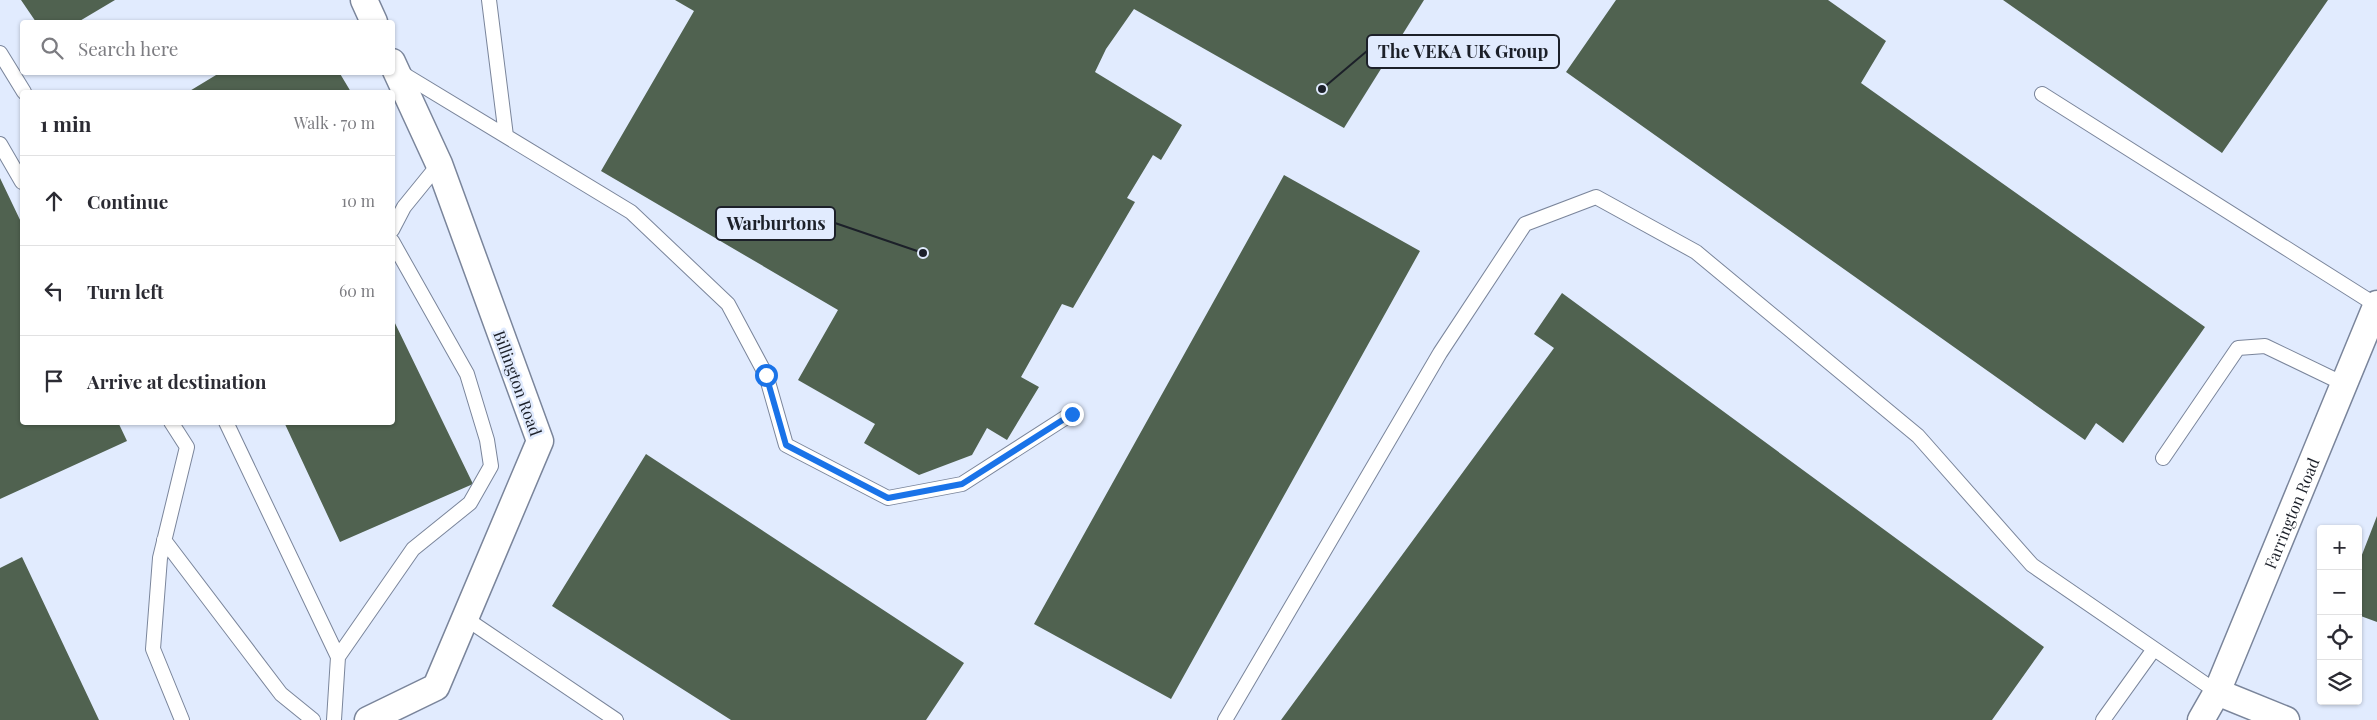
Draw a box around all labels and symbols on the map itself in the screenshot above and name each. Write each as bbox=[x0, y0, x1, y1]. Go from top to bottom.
callout: The VEKA UK Group bbox=[1367, 35, 1559, 68]
text: The VEKA UK Group bbox=[1378, 39, 1548, 63]
callout: Warburtons bbox=[716, 207, 835, 240]
text: Warburtons bbox=[725, 211, 826, 235]
street label: Billington Road bbox=[489, 327, 547, 439]
route start bbox=[755, 364, 778, 387]
route end bbox=[1061, 403, 1084, 426]
street label: Farrington Road bbox=[2259, 454, 2323, 571]

